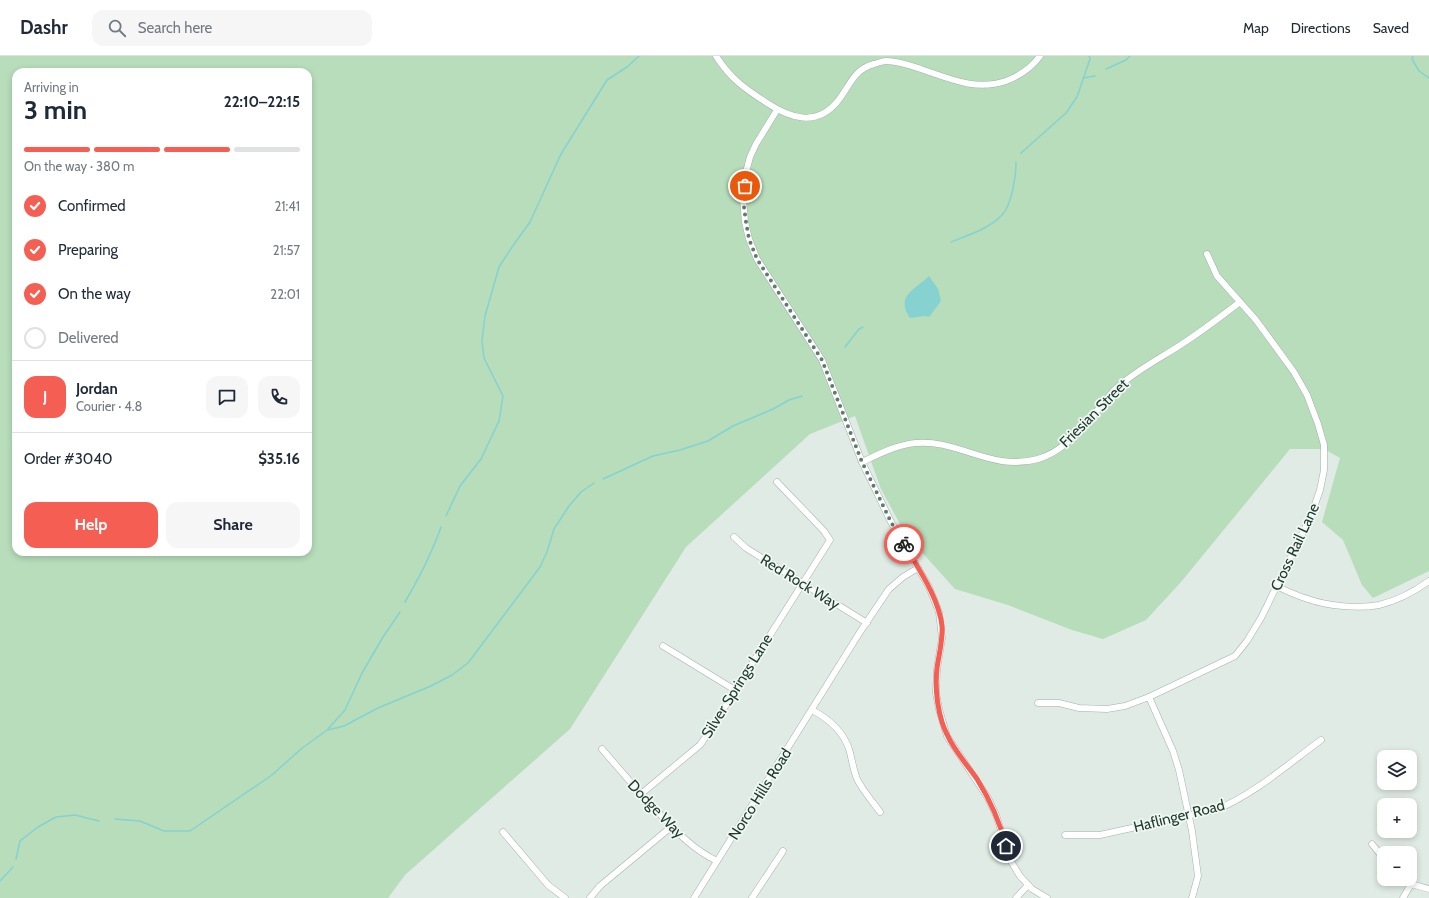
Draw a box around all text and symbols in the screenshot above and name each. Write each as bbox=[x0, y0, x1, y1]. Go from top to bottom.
search box bbox=[92, 10, 372, 46]
text: Dashr bbox=[20, 16, 68, 39]
icon: search bbox=[106, 17, 128, 39]
text: Search here bbox=[138, 19, 212, 37]
text: Map bbox=[1243, 19, 1269, 37]
text: Directions bbox=[1291, 19, 1351, 37]
text: Saved bbox=[1373, 19, 1409, 37]
text: Arriving in bbox=[24, 79, 79, 95]
text: 22:10–22:15 bbox=[224, 93, 300, 111]
text: 3 min bbox=[24, 94, 87, 126]
text: On the way · 380 m bbox=[24, 158, 134, 174]
pin bbox=[728, 169, 762, 203]
icon: bag bbox=[734, 175, 756, 197]
icon: check bbox=[24, 195, 46, 217]
text: Confirmed bbox=[58, 197, 126, 215]
text: 21:41 bbox=[274, 198, 300, 214]
icon: check bbox=[24, 239, 46, 261]
text: Preparing bbox=[58, 241, 118, 259]
text: 21:57 bbox=[273, 242, 300, 258]
icon: check bbox=[24, 283, 46, 305]
text: On the way bbox=[58, 285, 131, 303]
text: 22:01 bbox=[270, 286, 300, 302]
text: Delivered bbox=[58, 329, 119, 347]
street label: Friesian Street bbox=[1056, 375, 1132, 451]
button: chat bbox=[206, 376, 248, 418]
button: phone bbox=[258, 376, 300, 418]
text: Jordan bbox=[76, 380, 118, 398]
text: J bbox=[43, 388, 47, 406]
text: Courier · 4.8 bbox=[76, 398, 142, 414]
text: Order #3040 bbox=[24, 450, 112, 468]
text: $35.16 bbox=[258, 450, 300, 468]
street label: Cross Rail Lane bbox=[1267, 500, 1323, 594]
button: Help bbox=[24, 502, 158, 548]
button: Share bbox=[166, 502, 300, 548]
courier bbox=[884, 524, 924, 564]
icon: bike bbox=[893, 533, 915, 555]
street label: Red Rock Way bbox=[757, 550, 843, 614]
street label: Silver Springs Lane bbox=[698, 630, 776, 741]
street label: Norco Hills Road bbox=[725, 745, 795, 843]
map controls bbox=[1377, 750, 1417, 886]
button: layers bbox=[1377, 750, 1417, 790]
street label: Dodge Way bbox=[624, 776, 688, 842]
street label: Haflinger Road bbox=[1131, 796, 1227, 836]
button: + bbox=[1377, 798, 1417, 838]
pin bbox=[989, 829, 1023, 863]
icon: home bbox=[995, 835, 1017, 857]
button: − bbox=[1377, 846, 1417, 886]

